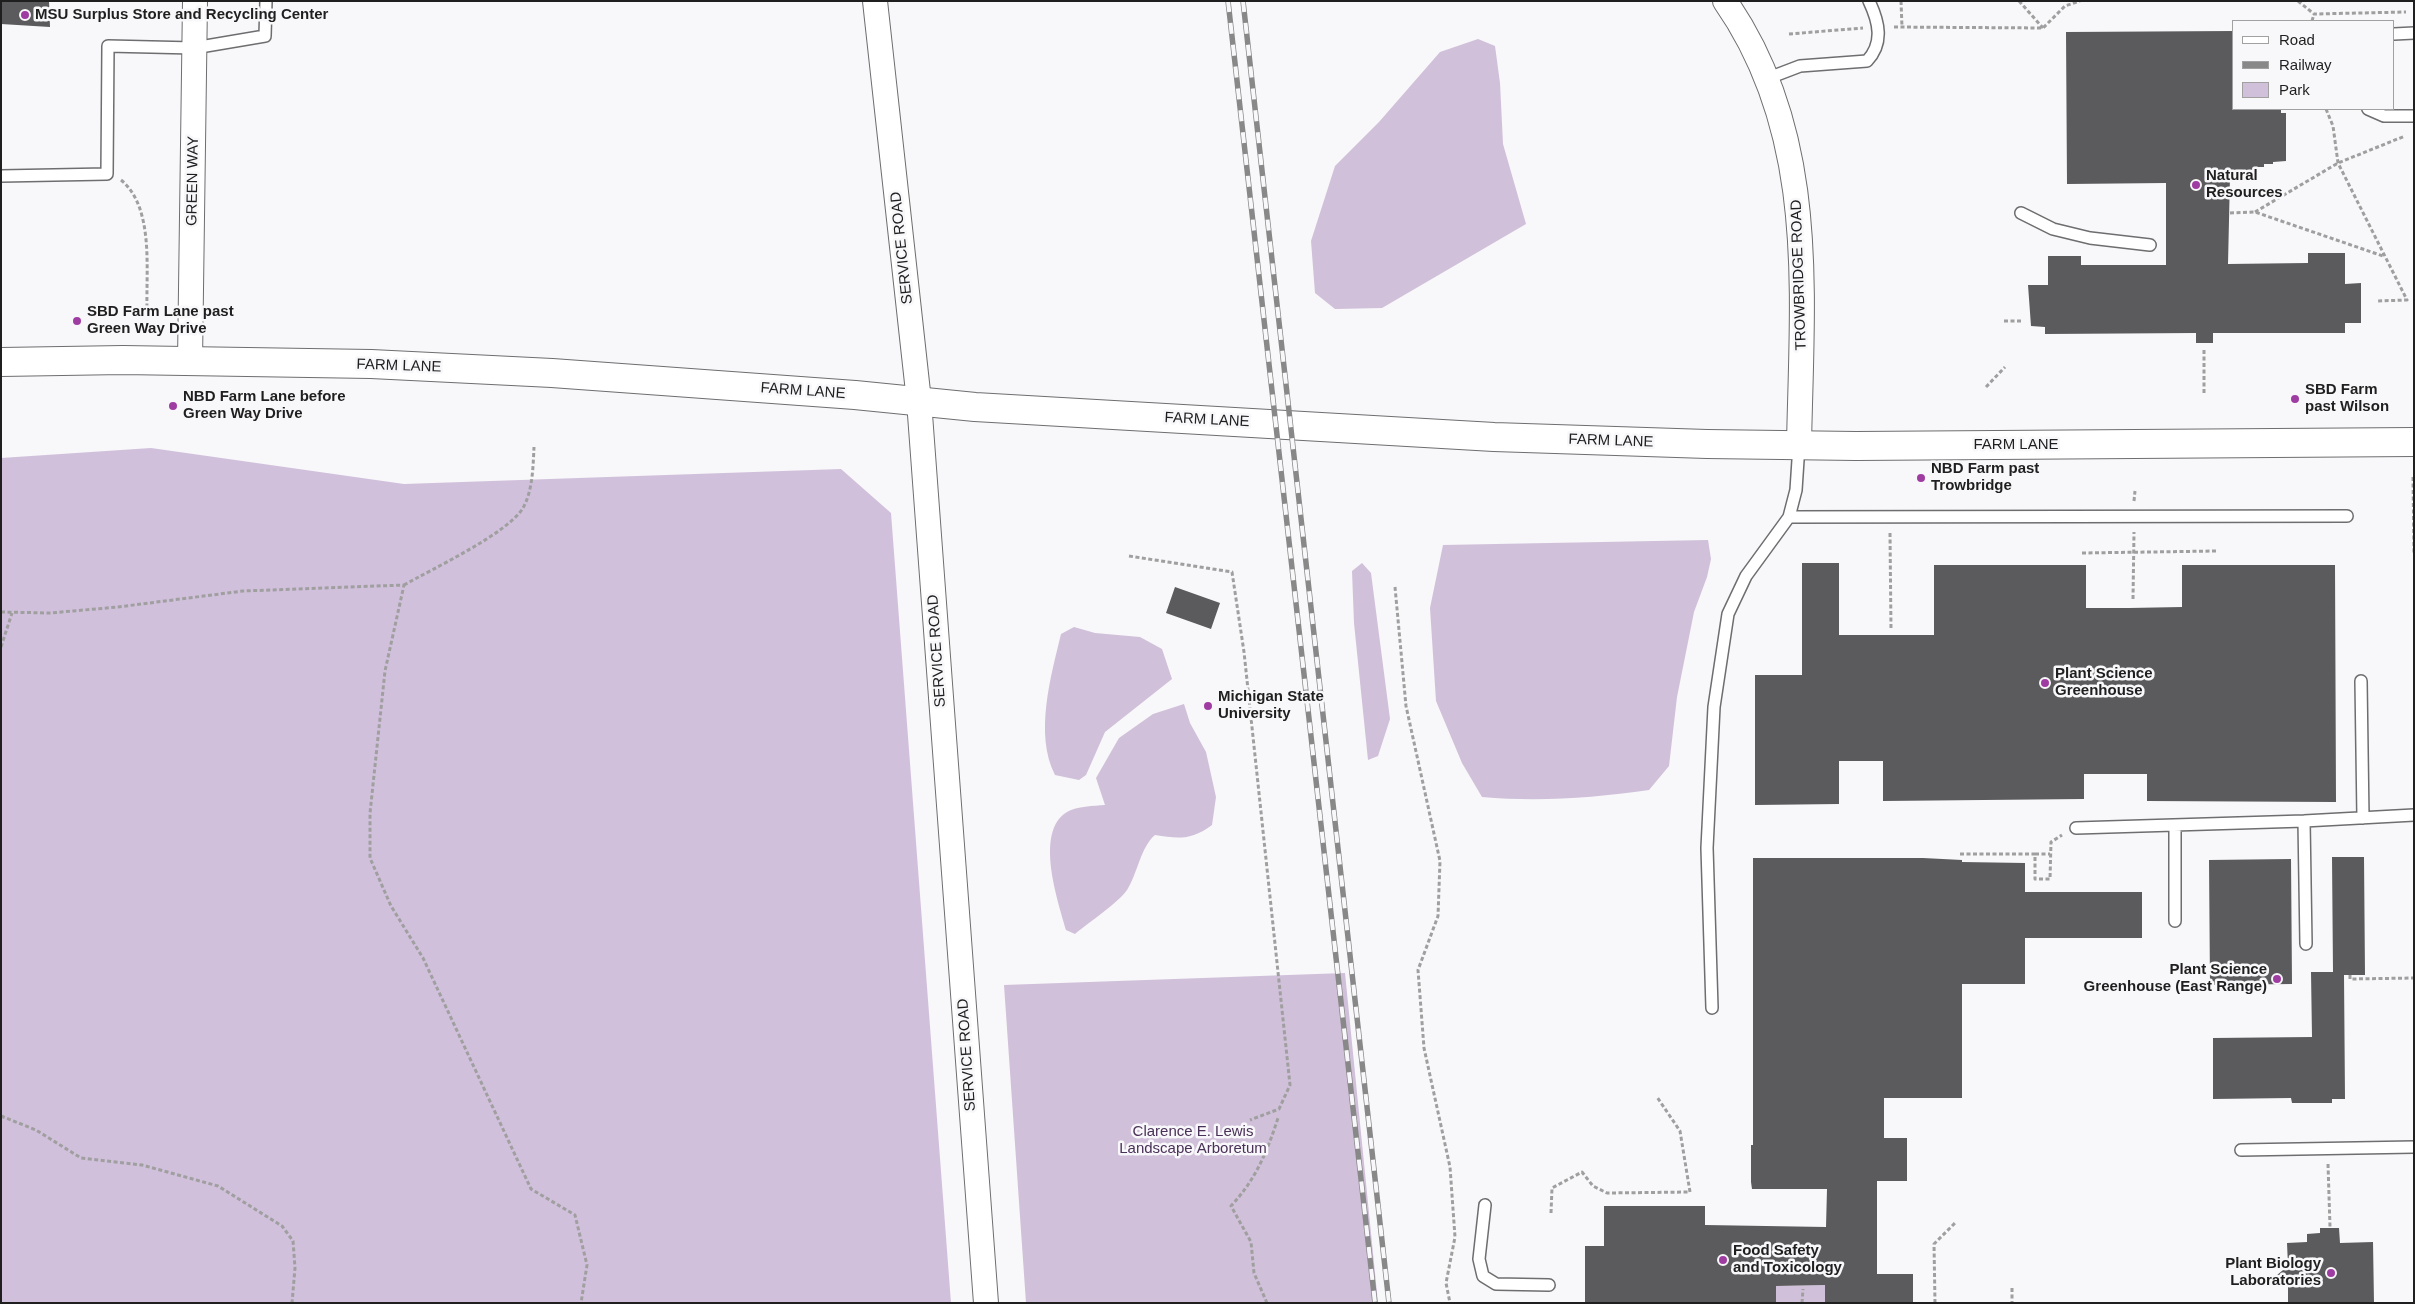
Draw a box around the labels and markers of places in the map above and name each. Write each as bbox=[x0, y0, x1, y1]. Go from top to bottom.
place label: MSU Surplus Store and Recycling Center bbox=[35, 6, 328, 24]
marker: MSU Surplus Store and Recycling Center bbox=[19, 9, 31, 21]
place label: Natural Resources bbox=[2206, 167, 2283, 202]
marker: Natural Resources bbox=[2190, 179, 2202, 191]
place label: SBD Farm Lane past Green Way Drive bbox=[87, 303, 234, 338]
marker: SBD Farm Lane past Green Way Drive bbox=[71, 315, 83, 327]
place label: SBD Farm past Wilson bbox=[2305, 381, 2389, 416]
place label: NBD Farm Lane before Green Way Drive bbox=[183, 388, 346, 423]
marker: SBD Farm past Wilson bbox=[2289, 393, 2301, 405]
marker: NBD Farm Lane before Green Way Drive bbox=[167, 400, 179, 412]
place label: NBD Farm past Trowbridge bbox=[1931, 460, 2039, 495]
marker: NBD Farm past Trowbridge bbox=[1915, 472, 1927, 484]
place label: Plant Science Greenhouse bbox=[2055, 665, 2153, 700]
marker: Plant Science Greenhouse bbox=[2039, 677, 2051, 689]
place label: Michigan State University bbox=[1218, 688, 1324, 723]
marker: Michigan State University bbox=[1202, 700, 1214, 712]
place label: Plant Science Greenhouse (East Range) bbox=[2084, 961, 2267, 996]
marker: Plant Science Greenhouse (East Range) bbox=[2271, 973, 2283, 985]
place label: Food Safety and Toxicology bbox=[1733, 1242, 1842, 1277]
marker: Food Safety and Toxicology bbox=[1717, 1254, 1729, 1266]
place label: Plant Biology Laboratories bbox=[2225, 1255, 2321, 1290]
marker: Plant Biology Laboratories bbox=[2325, 1267, 2337, 1279]

